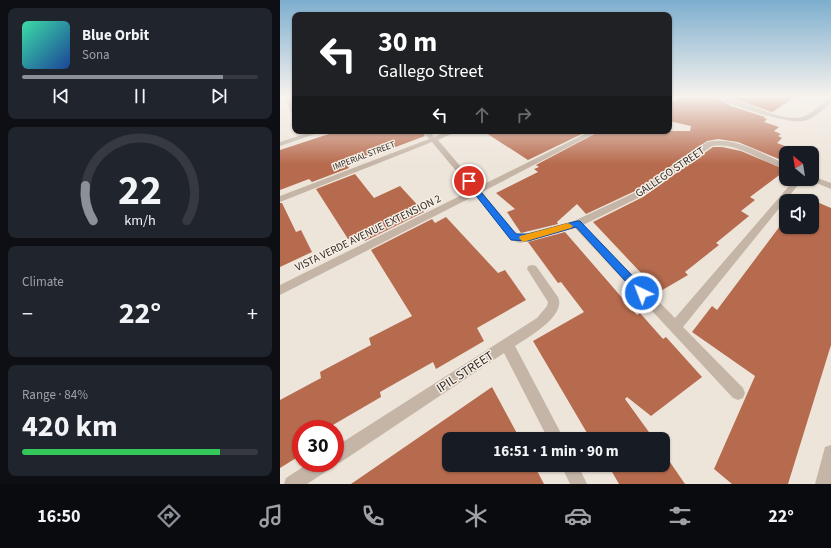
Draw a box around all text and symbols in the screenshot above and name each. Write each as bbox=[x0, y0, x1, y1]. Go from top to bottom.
text: 30 m bbox=[378, 22, 437, 62]
text: Blue Orbit bbox=[82, 25, 149, 46]
icon: left bbox=[312, 28, 364, 80]
text: Sona bbox=[82, 46, 110, 64]
text: Gallego Street bbox=[378, 59, 483, 84]
icon: previous bbox=[50, 85, 72, 107]
icon: pause bbox=[129, 85, 151, 107]
icon: next bbox=[208, 85, 230, 107]
icon: left bbox=[429, 104, 451, 126]
icon: ahead bbox=[471, 104, 493, 126]
icon: right bbox=[513, 104, 535, 126]
street label: IMPERIAL STREET bbox=[331, 138, 397, 174]
street label: GALLEGO STREET bbox=[632, 143, 708, 201]
north arrow bbox=[779, 146, 819, 186]
map controls bbox=[779, 146, 819, 234]
text: 22 bbox=[118, 160, 162, 220]
pin bbox=[452, 164, 486, 198]
icon: arrive bbox=[458, 170, 480, 192]
street label: VISTA VERDE AVENUE EXTENSION 2 bbox=[292, 191, 444, 275]
button: sound bbox=[779, 194, 819, 234]
text: km/h bbox=[124, 209, 156, 230]
position arrow bbox=[621, 272, 663, 314]
text: Climate bbox=[22, 273, 64, 291]
text: 22° bbox=[119, 292, 161, 335]
text: − bbox=[22, 298, 33, 330]
text: + bbox=[247, 298, 258, 330]
street label: IPIL STREET bbox=[433, 347, 497, 397]
text: Range · 84% bbox=[22, 386, 88, 404]
text: 420 km bbox=[22, 405, 118, 448]
speed limit sign: 30 bbox=[292, 420, 344, 472]
text: 16:51 · 1 min · 90 m bbox=[493, 441, 619, 462]
icon: directions bbox=[155, 502, 183, 530]
icon: music bbox=[257, 502, 285, 530]
icon: phone bbox=[359, 502, 387, 530]
icon: climate bbox=[462, 502, 490, 530]
icon: car bbox=[564, 502, 592, 530]
icon: filters bbox=[666, 502, 694, 530]
text: 16:50 bbox=[37, 504, 81, 529]
text: 22° bbox=[768, 504, 794, 529]

